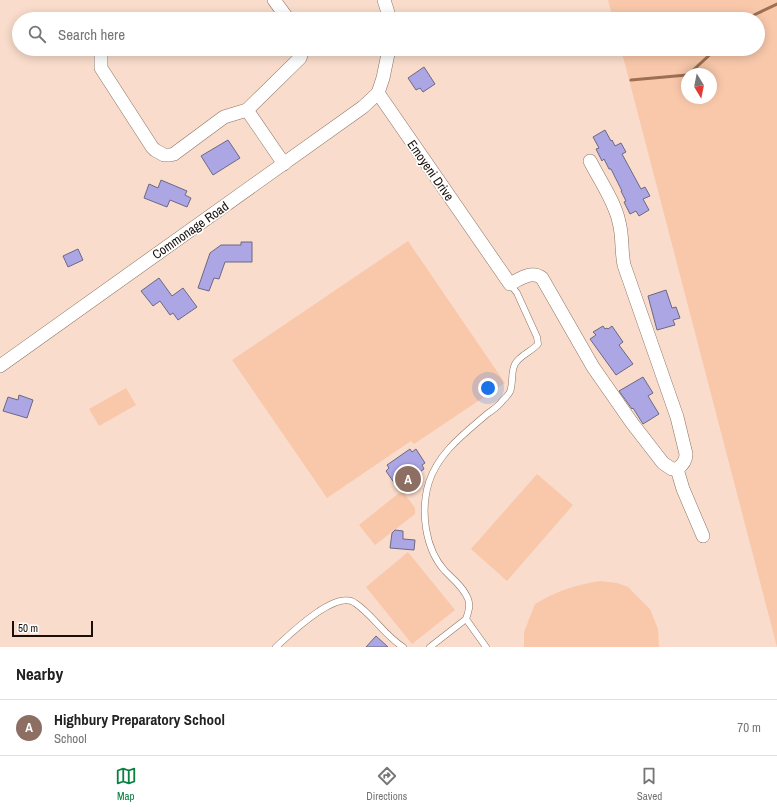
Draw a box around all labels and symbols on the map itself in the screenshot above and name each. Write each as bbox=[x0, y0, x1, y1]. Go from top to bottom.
north arrow bbox=[681, 68, 717, 104]
street label: Emoyeni Drive bbox=[403, 137, 458, 204]
street label: Commonage Road bbox=[149, 198, 232, 263]
your location bbox=[478, 378, 498, 398]
pin: A bbox=[395, 464, 421, 494]
scale bar bbox=[12, 619, 93, 638]

